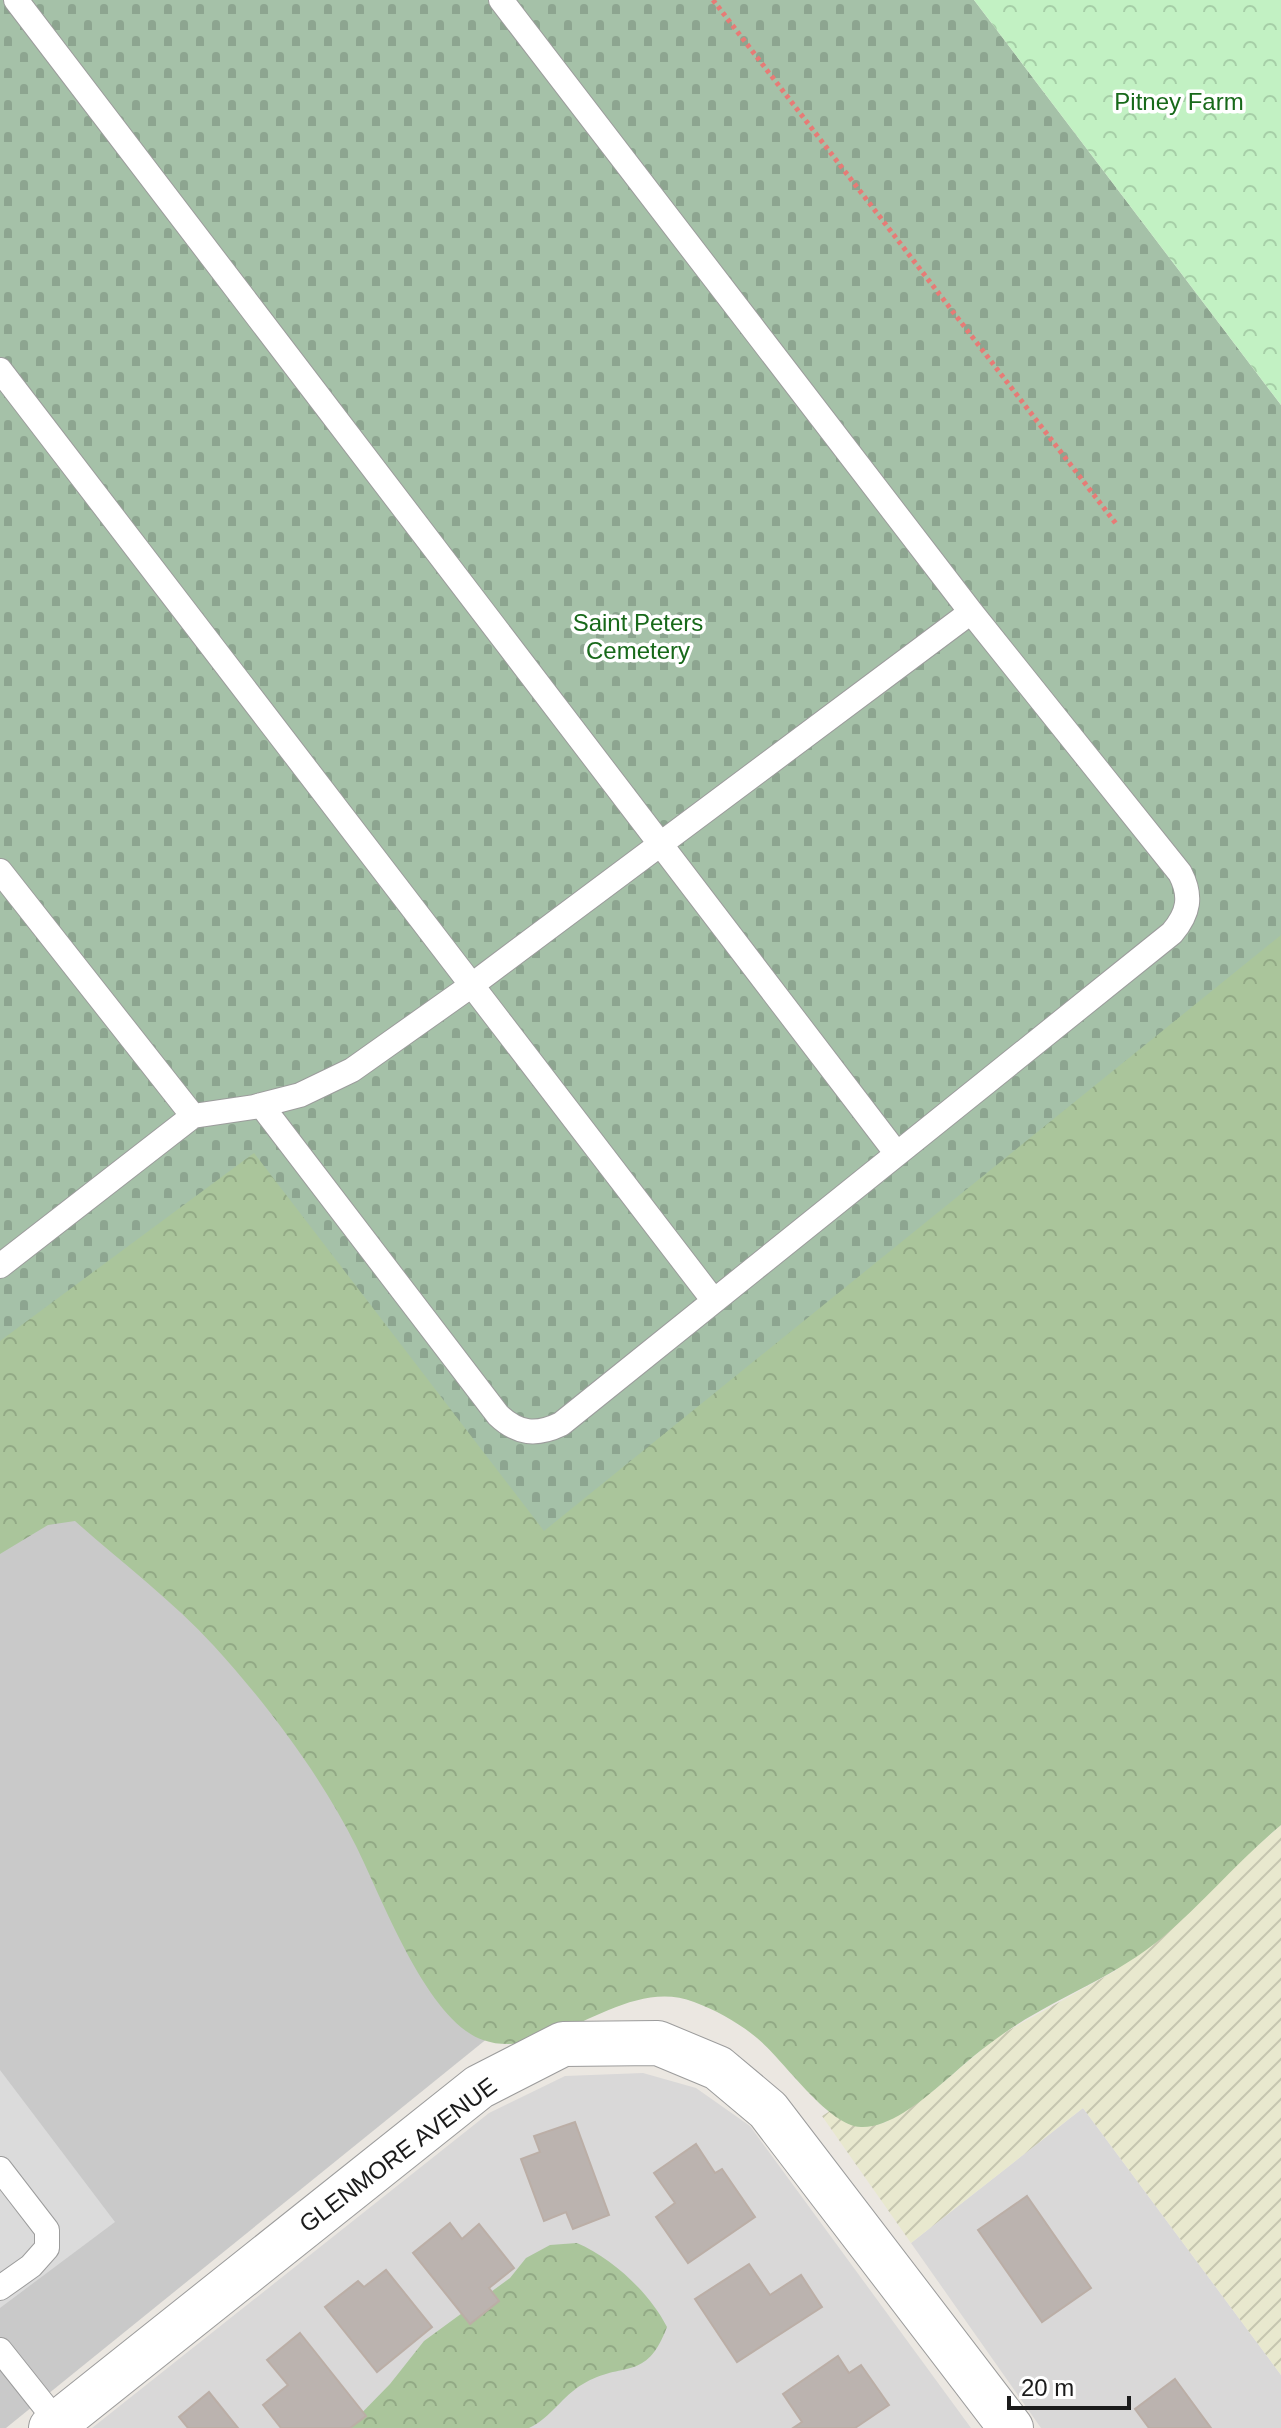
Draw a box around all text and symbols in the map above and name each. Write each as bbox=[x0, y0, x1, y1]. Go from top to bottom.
park label: Pitney Farm bbox=[1114, 88, 1244, 115]
park label: Saint Peters Cemetery bbox=[573, 609, 703, 664]
street label: GLENMORE AVENUE bbox=[294, 2072, 502, 2237]
scale bar bbox=[1009, 2360, 1129, 2410]
text: 20 m bbox=[1021, 2374, 1074, 2401]

